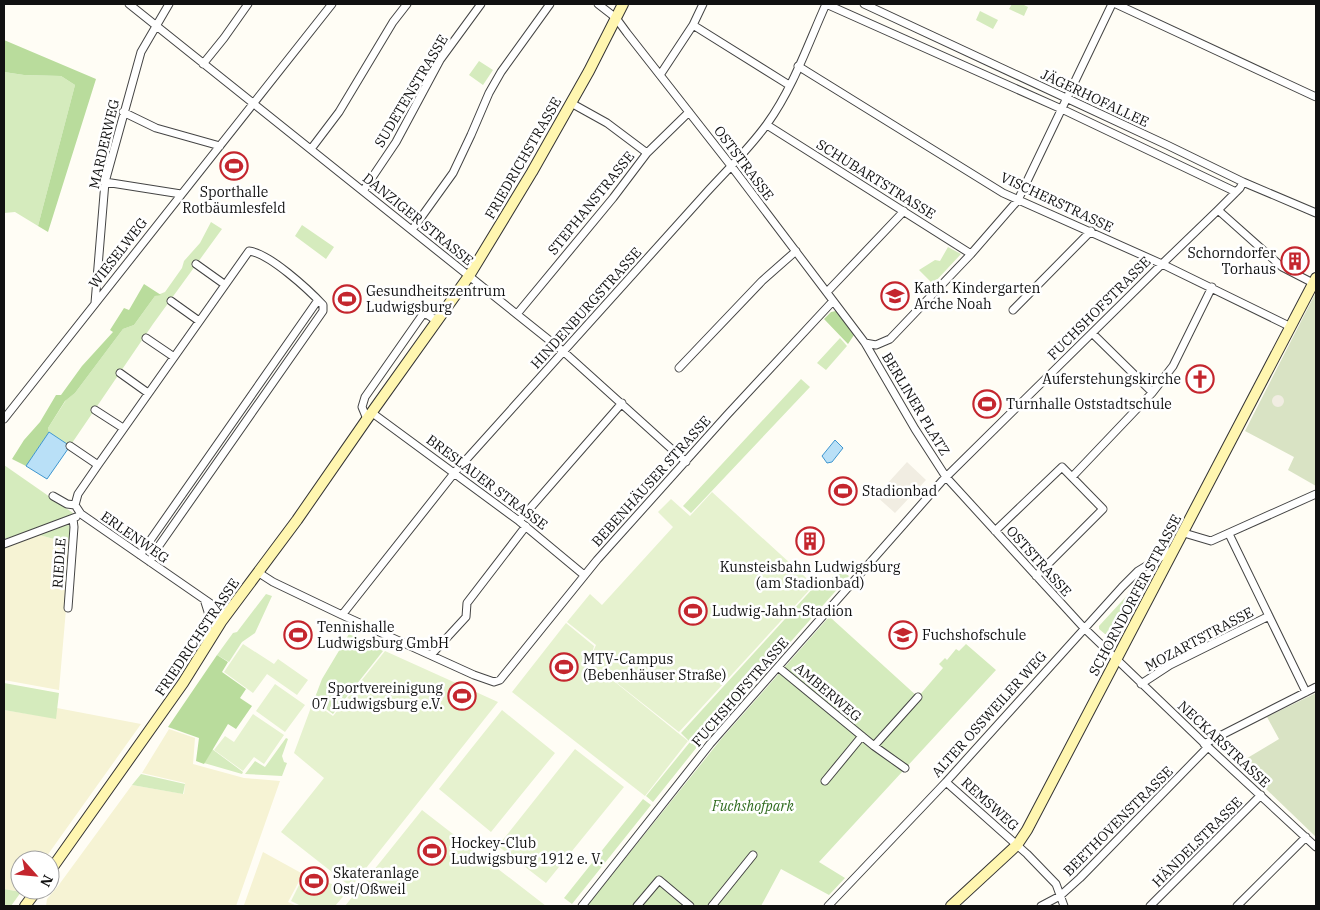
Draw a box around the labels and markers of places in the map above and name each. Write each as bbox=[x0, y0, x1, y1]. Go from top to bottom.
sports icon: Sporthalle Rotbäumlesfeld bbox=[219, 151, 249, 181]
place label: Sporthalle Rotbäumlesfeld bbox=[182, 183, 286, 217]
place label: Schorndorfer Torhaus bbox=[1188, 244, 1277, 278]
building icon: Schorndorfer Torhaus bbox=[1280, 246, 1310, 276]
place label: Kath. Kindergarten Arche Noah bbox=[914, 279, 1040, 313]
school or university icon: Kath. Kindergarten Arche Noah bbox=[880, 281, 910, 311]
place label: Gesundheitszentrum Ludwigsburg bbox=[366, 282, 506, 316]
sports icon: Gesundheitszentrum Ludwigsburg bbox=[332, 284, 362, 314]
church icon: Auferstehungskirche bbox=[1185, 364, 1215, 394]
place label: Auferstehungskirche bbox=[1042, 370, 1181, 388]
sports icon: Turnhalle Oststadtschule bbox=[972, 389, 1002, 419]
place label: Turnhalle Oststadtschule bbox=[1006, 395, 1172, 413]
sports icon: Stadionbad bbox=[828, 476, 858, 506]
place label: Stadionbad bbox=[862, 482, 938, 500]
building icon: Kunsteisbahn Ludwigsburg (am Stadionbad) bbox=[795, 526, 825, 556]
place label: Kunsteisbahn Ludwigsburg (am Stadionbad) bbox=[720, 558, 901, 592]
sports icon: Ludwig-Jahn-Stadion bbox=[678, 596, 708, 626]
place label: Ludwig-Jahn-Stadion bbox=[712, 602, 853, 620]
place label: Tennishalle Ludwigsburg GmbH bbox=[317, 618, 449, 652]
sports icon: Tennishalle Ludwigsburg GmbH bbox=[283, 620, 313, 650]
school or university icon: Fuchshofschule bbox=[888, 620, 918, 650]
place label: Fuchshofschule bbox=[922, 626, 1026, 644]
place label: MTV-Campus (Bebenhäuser Straße) bbox=[583, 650, 726, 684]
sports icon: MTV-Campus (Bebenhäuser Straße) bbox=[549, 652, 579, 682]
place label: Sportvereinigung 07 Ludwigsburg e.V. bbox=[312, 679, 443, 713]
sports icon: Sportvereinigung 07 Ludwigsburg e.V. bbox=[447, 681, 477, 711]
place label: Hockey-Club Ludwigsburg 1912 e. V. bbox=[451, 834, 603, 868]
sports icon: Hockey-Club Ludwigsburg 1912 e. V. bbox=[417, 836, 447, 866]
place label: Skateranlage Ost/Oßweil bbox=[333, 864, 419, 898]
sports icon: Skateranlage Ost/Oßweil bbox=[299, 866, 329, 896]

